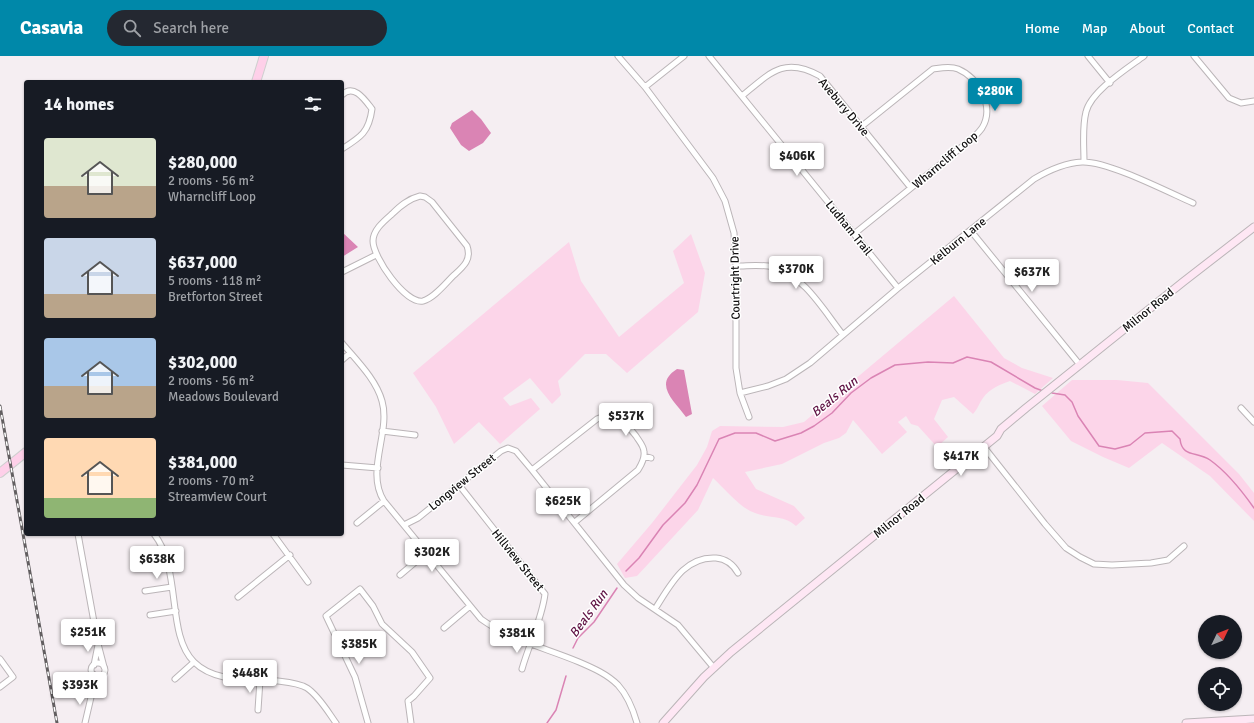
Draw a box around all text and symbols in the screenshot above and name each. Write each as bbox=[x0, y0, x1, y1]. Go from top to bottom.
search box bbox=[107, 10, 387, 46]
text: Casavia bbox=[20, 16, 83, 40]
icon: search bbox=[121, 17, 143, 39]
text: Search here bbox=[153, 19, 229, 37]
text: Home bbox=[1025, 20, 1060, 37]
text: Map bbox=[1082, 20, 1107, 37]
text: About bbox=[1129, 20, 1165, 37]
text: Contact bbox=[1187, 20, 1234, 37]
street label: Avebury Drive bbox=[815, 75, 872, 139]
pin: $280K bbox=[967, 78, 1023, 112]
text: $280K bbox=[977, 83, 1013, 99]
icon: filters bbox=[302, 93, 324, 115]
text: 14 homes bbox=[44, 94, 114, 115]
street label: Wharncliff Loop bbox=[909, 129, 981, 192]
pin: $406K bbox=[769, 143, 825, 177]
text: $406K bbox=[779, 148, 815, 164]
text: $280,000 bbox=[168, 152, 237, 173]
icon: home bbox=[76, 154, 124, 202]
text: 2 rooms · 56 m² bbox=[168, 173, 254, 189]
text: Wharncliff Loop bbox=[168, 189, 256, 205]
street label: Ludham Trail bbox=[822, 198, 876, 259]
street label: Kelburn Lane bbox=[927, 214, 989, 269]
street label: Courtright Drive bbox=[727, 236, 744, 320]
text: $637,000 bbox=[168, 252, 237, 273]
icon: home bbox=[76, 254, 124, 302]
pin: $370K bbox=[768, 256, 824, 290]
pin: $637K bbox=[1004, 259, 1060, 293]
text: $370K bbox=[778, 261, 814, 277]
text: $637K bbox=[1014, 264, 1050, 280]
text: 5 rooms · 118 m² bbox=[168, 273, 261, 289]
street label: Milnor Road bbox=[1120, 285, 1177, 336]
text: Bretforton Street bbox=[168, 289, 263, 305]
text: $302,000 bbox=[168, 352, 237, 373]
icon: home bbox=[76, 354, 124, 402]
text: 2 rooms · 56 m² bbox=[168, 373, 254, 389]
water label: Beals Run bbox=[808, 373, 862, 420]
text: Meadows Boulevard bbox=[168, 389, 279, 405]
pin: $537K bbox=[598, 403, 654, 437]
text: $537K bbox=[608, 408, 644, 424]
pin: $417K bbox=[933, 443, 989, 477]
text: $417K bbox=[943, 448, 979, 464]
street label: Longview Street bbox=[426, 451, 499, 514]
text: $381,000 bbox=[168, 452, 237, 473]
icon: home bbox=[76, 454, 124, 502]
text: 2 rooms · 70 m² bbox=[168, 473, 254, 489]
pin: $625K bbox=[535, 488, 591, 522]
text: Streamview Court bbox=[168, 489, 267, 505]
street label: Milnor Road bbox=[871, 491, 928, 542]
text: $625K bbox=[545, 493, 581, 509]
street label: Hillview Street bbox=[488, 526, 547, 594]
pin: $302K bbox=[404, 539, 460, 573]
text: $302K bbox=[414, 544, 450, 560]
pin: $638K bbox=[129, 546, 185, 580]
text: $638K bbox=[139, 551, 175, 567]
water label: Beals Run bbox=[566, 586, 612, 641]
north arrow bbox=[1198, 615, 1242, 659]
map controls bbox=[1198, 615, 1242, 711]
pin: $251K bbox=[60, 619, 116, 653]
pin: $381K bbox=[489, 620, 545, 654]
text: $251K bbox=[70, 624, 106, 640]
text: $381K bbox=[499, 625, 535, 641]
pin: $385K bbox=[331, 631, 387, 665]
text: $385K bbox=[341, 636, 377, 652]
pin: $448K bbox=[222, 660, 278, 694]
text: $448K bbox=[232, 665, 268, 681]
button: locate bbox=[1198, 667, 1242, 711]
pin: $393K bbox=[52, 672, 108, 706]
text: $393K bbox=[62, 677, 98, 693]

